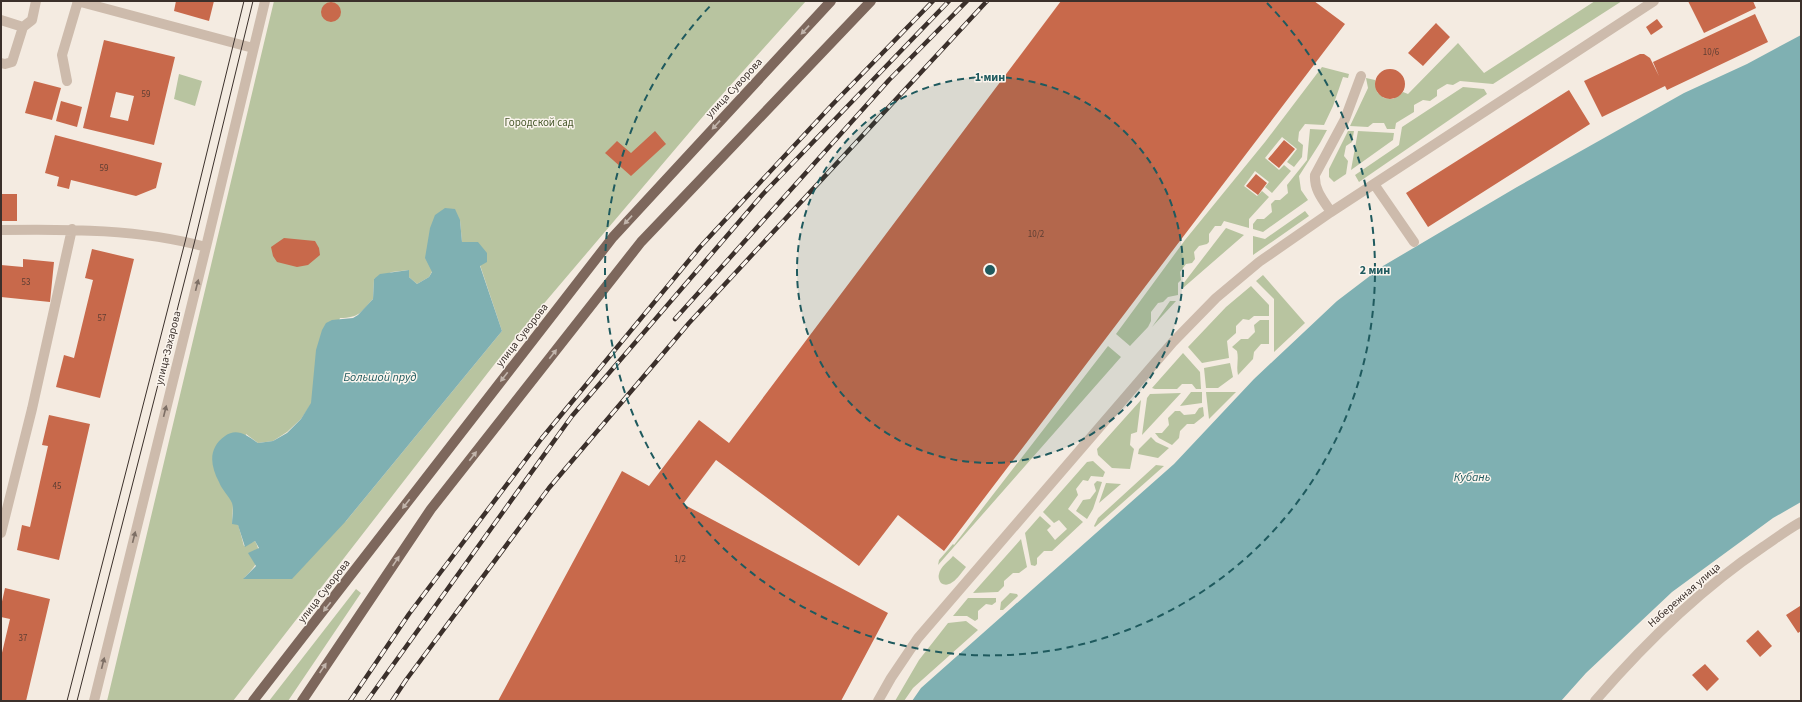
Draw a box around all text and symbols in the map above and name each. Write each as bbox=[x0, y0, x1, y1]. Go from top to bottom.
one-way arrow bbox=[800, 24, 809, 35]
house number: 10/6 bbox=[1703, 46, 1720, 59]
street label: улица Суворова bbox=[702, 55, 766, 121]
text: 1 мин bbox=[975, 69, 1005, 86]
house number: 59 bbox=[142, 88, 151, 101]
park label: Городской сад bbox=[504, 115, 574, 130]
one-way arrow bbox=[712, 120, 721, 130]
house number: 59 bbox=[100, 162, 109, 175]
one-way arrow bbox=[624, 216, 633, 225]
house number: 10/2 bbox=[1028, 228, 1045, 241]
text: 2 мин bbox=[1360, 262, 1390, 279]
centre of rings bbox=[983, 263, 997, 277]
house number: 53 bbox=[22, 276, 31, 289]
one-way arrow bbox=[194, 278, 200, 291]
street label: улица Суворова bbox=[492, 300, 552, 370]
street label: улица Захарова bbox=[152, 309, 184, 387]
house number: 57 bbox=[98, 312, 107, 325]
one-way arrow bbox=[549, 348, 557, 359]
water label: Большой пруд bbox=[343, 369, 417, 386]
one-way arrow bbox=[500, 372, 508, 383]
one-way arrow bbox=[163, 405, 169, 417]
one-way arrow bbox=[469, 451, 477, 462]
water label: Кубань bbox=[1454, 469, 1490, 486]
house number: 45 bbox=[53, 480, 62, 493]
one-way arrow bbox=[402, 499, 410, 510]
one-way arrow bbox=[131, 531, 137, 543]
house number: 1/2 bbox=[674, 553, 687, 566]
street label: улица Суворова bbox=[294, 556, 354, 626]
one-way arrow bbox=[392, 556, 400, 566]
street label: Набережная улица bbox=[1644, 559, 1724, 631]
one-way arrow bbox=[323, 602, 331, 613]
house number: 37 bbox=[19, 632, 28, 645]
one-way arrow bbox=[100, 657, 106, 669]
one-way arrow bbox=[319, 663, 327, 673]

